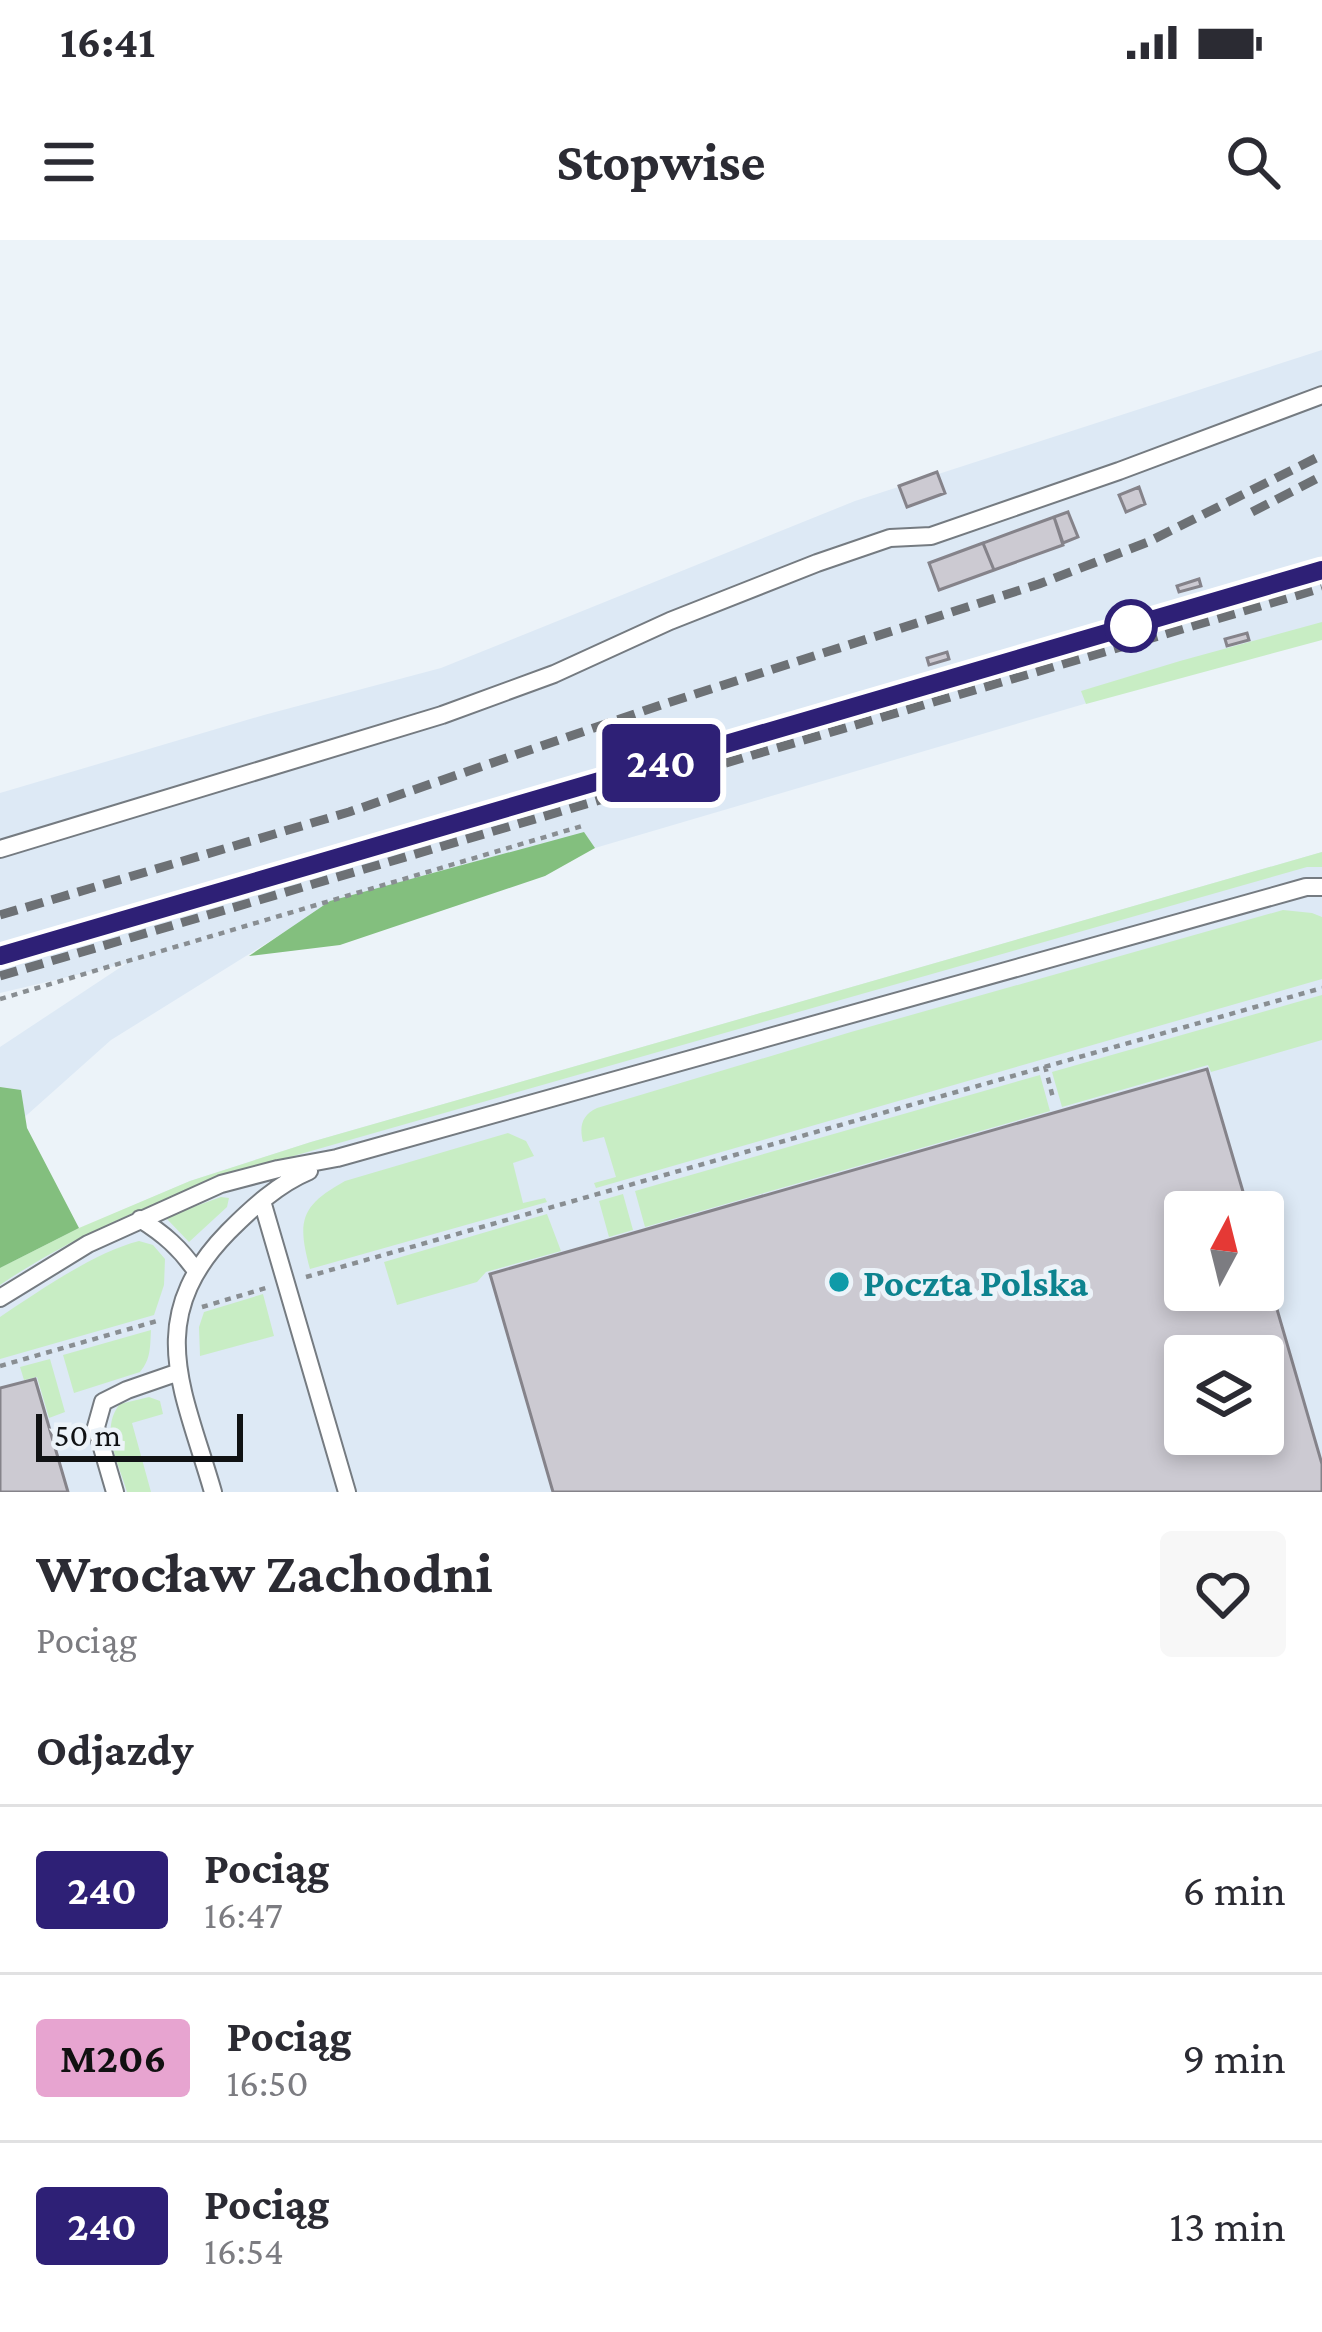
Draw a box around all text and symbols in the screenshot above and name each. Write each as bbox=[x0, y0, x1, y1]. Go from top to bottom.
text: 16:41 bbox=[60, 17, 155, 67]
icon: menu bbox=[36, 129, 102, 195]
icon: search bbox=[1220, 129, 1286, 195]
text: Stopwise bbox=[556, 132, 766, 192]
unlabelled marker bbox=[1106, 601, 1156, 651]
line badge: 240 bbox=[592, 724, 730, 802]
text: 240 bbox=[626, 739, 696, 786]
north arrow bbox=[1164, 1191, 1284, 1311]
map controls bbox=[1164, 1191, 1284, 1455]
place label: Poczta Polska bbox=[863, 1261, 1088, 1304]
marker: Poczta Polska bbox=[826, 1269, 852, 1295]
button: layers bbox=[1164, 1335, 1284, 1455]
scale bar bbox=[36, 1408, 243, 1461]
text: 50 m bbox=[54, 1416, 121, 1453]
button: heart bbox=[1160, 1531, 1286, 1657]
text: Wrocław Zachodni bbox=[36, 1541, 492, 1604]
text: Pociąg bbox=[36, 1618, 137, 1661]
text: Odjazdy bbox=[36, 1725, 193, 1775]
text: Pociąg bbox=[204, 1843, 329, 1893]
text: 6 min bbox=[1183, 1865, 1286, 1915]
text: 240 bbox=[67, 1866, 137, 1913]
text: 16:47 bbox=[204, 1893, 283, 1936]
text: Pociąg bbox=[226, 2011, 352, 2061]
text: 9 min bbox=[1183, 2033, 1286, 2083]
text: M206 bbox=[60, 2034, 166, 2081]
text: 16:50 bbox=[226, 2061, 309, 2104]
text: Pociąg bbox=[204, 2179, 329, 2229]
text: 13 min bbox=[1169, 2201, 1286, 2251]
text: 240 bbox=[67, 2202, 137, 2249]
text: 16:54 bbox=[204, 2229, 284, 2272]

